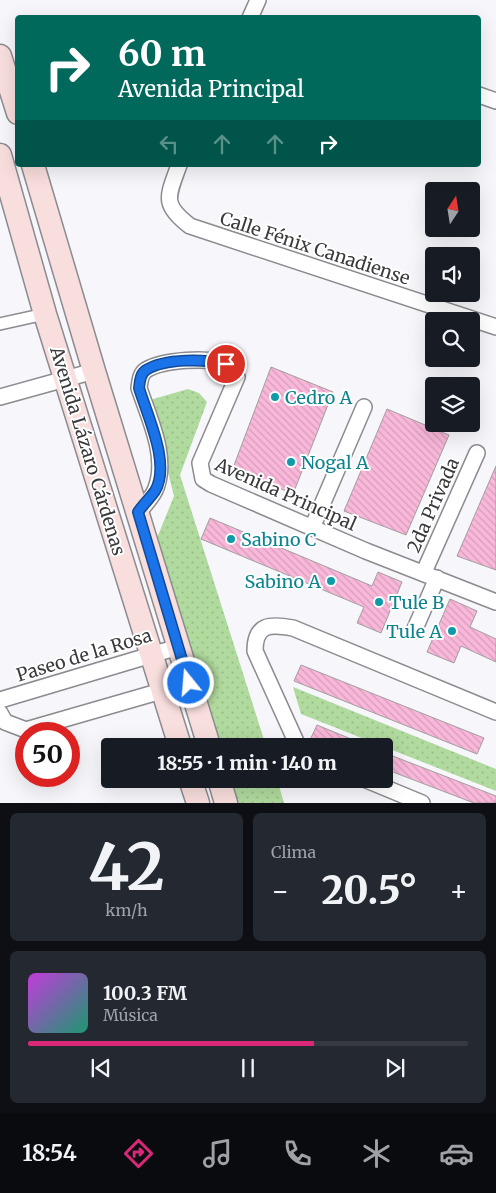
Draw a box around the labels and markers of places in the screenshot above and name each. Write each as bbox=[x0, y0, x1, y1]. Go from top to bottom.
pin bbox=[205, 343, 247, 385]
place label: Cedro A bbox=[285, 386, 352, 409]
marker: Cedro A bbox=[269, 391, 281, 403]
place label: Nogal A bbox=[301, 451, 369, 474]
marker: Nogal A bbox=[285, 456, 297, 468]
place label: Sabino C bbox=[241, 528, 317, 551]
marker: Sabino C bbox=[225, 533, 237, 545]
place label: Sabino A bbox=[245, 570, 321, 593]
marker: Sabino A bbox=[325, 575, 337, 587]
place label: Tule B bbox=[389, 591, 444, 614]
marker: Tule B bbox=[373, 596, 385, 608]
place label: Tule A bbox=[386, 620, 442, 643]
marker: Tule A bbox=[446, 625, 458, 637]

